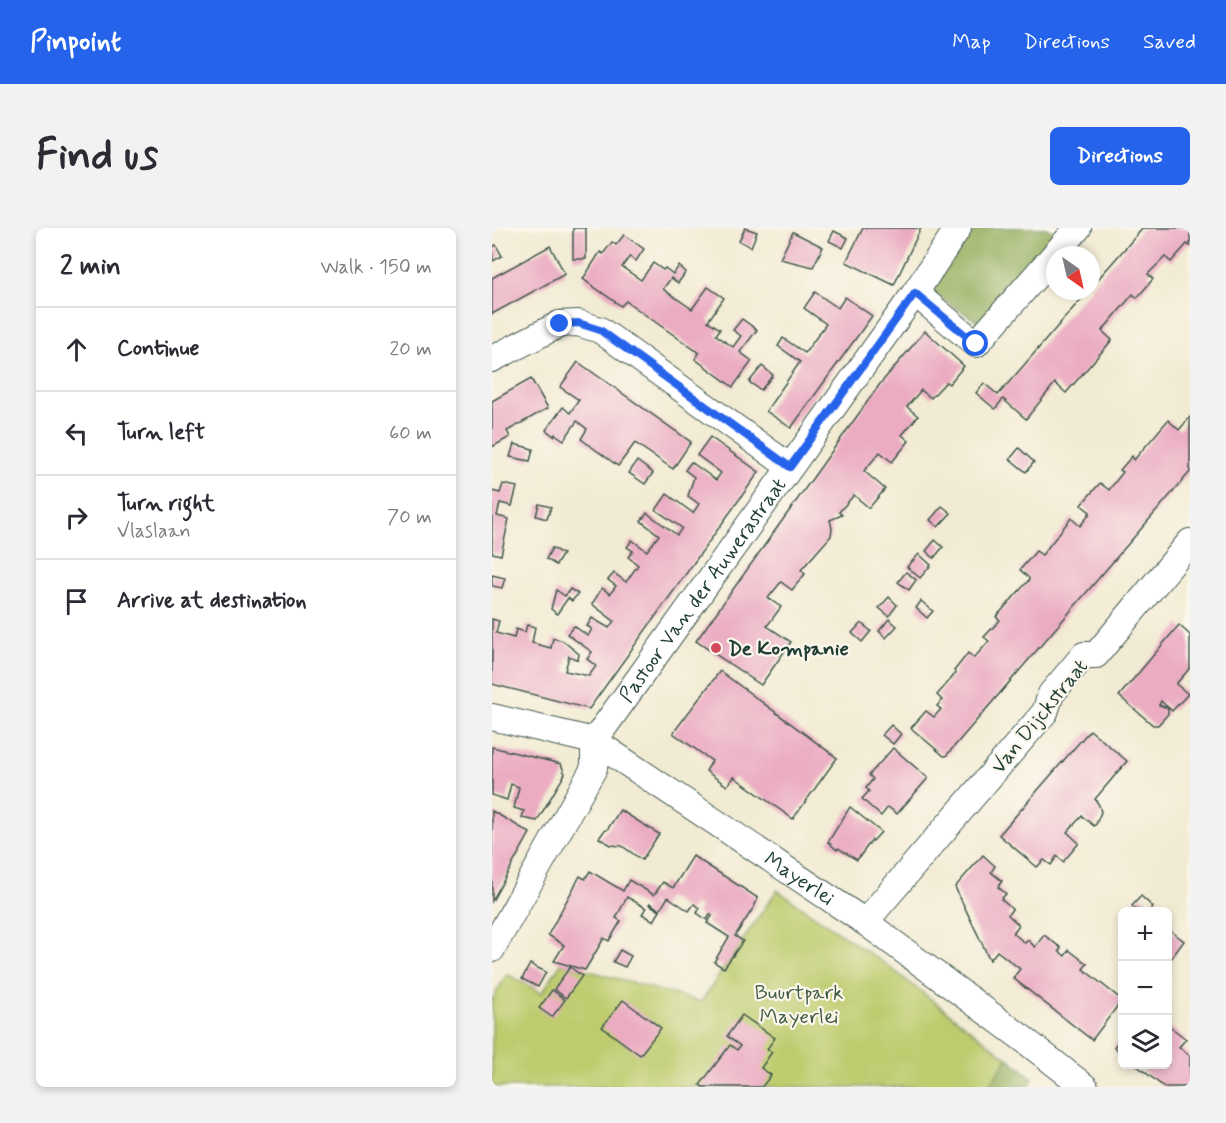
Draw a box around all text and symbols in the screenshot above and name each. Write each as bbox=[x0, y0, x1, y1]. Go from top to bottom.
text: Pinpoint bbox=[30, 24, 121, 61]
text: Map bbox=[952, 28, 991, 56]
text: Directions bbox=[1024, 28, 1110, 56]
text: Saved bbox=[1143, 28, 1196, 56]
button: Directions bbox=[1050, 127, 1190, 185]
text: Find us bbox=[36, 129, 158, 184]
north arrow bbox=[1046, 246, 1100, 300]
text: 2 min bbox=[60, 250, 121, 284]
text: Walk · 150 m bbox=[320, 254, 432, 281]
route end bbox=[546, 310, 572, 336]
route start bbox=[962, 330, 988, 356]
icon: ahead bbox=[60, 333, 93, 366]
text: Continue bbox=[117, 335, 199, 363]
text: 20 m bbox=[389, 336, 432, 363]
icon: left bbox=[60, 417, 93, 450]
text: Turn left bbox=[117, 419, 205, 447]
text: 60 m bbox=[389, 420, 432, 447]
street label: Pastoor Van der Auwerastraat bbox=[613, 472, 793, 708]
text: Turn right bbox=[117, 490, 215, 518]
icon: right bbox=[60, 501, 93, 534]
text: 70 m bbox=[387, 504, 432, 531]
text: Vlaslaan bbox=[117, 518, 191, 545]
icon: arrive bbox=[60, 585, 93, 618]
text: Arrive at destination bbox=[117, 587, 307, 615]
place label: De Kompanie bbox=[728, 635, 849, 663]
marker: De Kompanie bbox=[709, 641, 723, 655]
street label: Van Dijckstraat bbox=[985, 653, 1095, 780]
street label: Mayerlei bbox=[758, 846, 840, 913]
map controls bbox=[1118, 907, 1172, 1069]
button: + bbox=[1118, 907, 1172, 961]
button: − bbox=[1118, 961, 1172, 1015]
park label: Buurtpark Mayerlei bbox=[754, 979, 844, 1031]
button: layers bbox=[1118, 1015, 1172, 1069]

